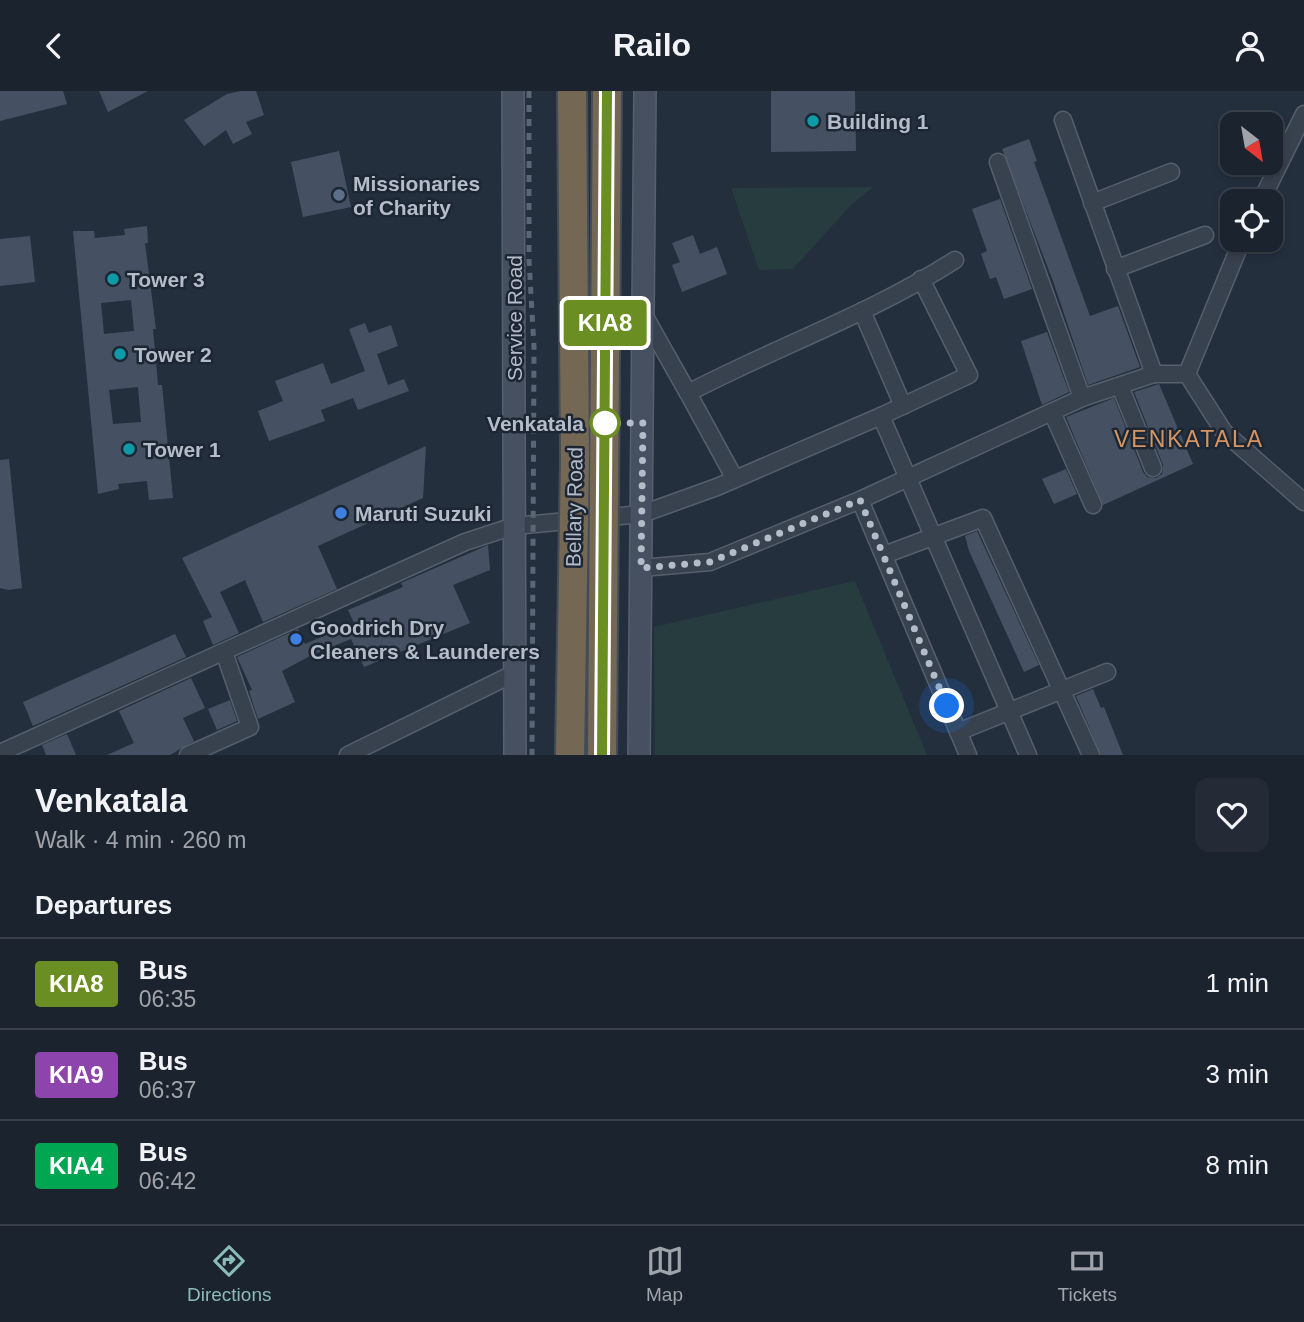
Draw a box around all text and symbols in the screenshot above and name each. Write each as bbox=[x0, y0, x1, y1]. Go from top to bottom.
icon: back bbox=[35, 27, 73, 65]
text: Railo bbox=[613, 27, 691, 63]
icon: person bbox=[1231, 27, 1269, 65]
place label: Building 1 bbox=[827, 110, 929, 133]
north arrow bbox=[1220, 112, 1283, 175]
map controls bbox=[1220, 112, 1283, 252]
marker: Building 1 bbox=[805, 113, 821, 129]
place label: Missionaries of Charity bbox=[353, 172, 480, 219]
marker: Missionaries of Charity bbox=[331, 187, 347, 203]
button: locate bbox=[1220, 189, 1283, 252]
street label: Service Road bbox=[503, 255, 526, 381]
place label: Tower 3 bbox=[127, 268, 205, 291]
marker: Tower 3 bbox=[105, 271, 121, 287]
line badge: KIA8 bbox=[556, 300, 654, 346]
text: KIA8 bbox=[578, 309, 632, 336]
place label: Tower 2 bbox=[134, 343, 212, 366]
marker: Tower 2 bbox=[112, 346, 128, 362]
marker: Venkatala bbox=[590, 408, 620, 438]
place label: Venkatala bbox=[487, 412, 584, 435]
district label: VENKATALA bbox=[1114, 426, 1264, 452]
place label: Tower 1 bbox=[143, 438, 221, 461]
marker: Tower 1 bbox=[121, 441, 137, 457]
street label: Bellary Road bbox=[561, 447, 587, 567]
place label: Maruti Suzuki bbox=[355, 502, 492, 525]
marker: Maruti Suzuki bbox=[333, 505, 349, 521]
place label: Goodrich Dry Cleaners & Launderers bbox=[310, 616, 540, 663]
marker: Goodrich Dry Cleaners & Launderers bbox=[288, 631, 304, 647]
your location bbox=[929, 688, 964, 723]
button: heart bbox=[1195, 778, 1269, 852]
text: Venkatala bbox=[35, 782, 187, 819]
text: Walk · 4 min · 260 m bbox=[35, 827, 246, 853]
text: Departures bbox=[35, 890, 172, 920]
text: Bus bbox=[139, 955, 188, 985]
text: 1 min bbox=[1205, 968, 1269, 998]
text: KIA8 bbox=[49, 970, 104, 997]
text: 06:35 bbox=[139, 986, 196, 1012]
text: Bus bbox=[139, 1046, 188, 1076]
text: 3 min bbox=[1205, 1059, 1269, 1089]
text: KIA9 bbox=[49, 1061, 104, 1088]
text: 06:37 bbox=[139, 1077, 196, 1103]
text: Bus bbox=[139, 1137, 188, 1167]
text: 8 min bbox=[1205, 1150, 1269, 1180]
text: KIA4 bbox=[49, 1152, 104, 1179]
text: 06:42 bbox=[139, 1168, 196, 1194]
tab: Directions bbox=[187, 1242, 271, 1306]
tab: Map bbox=[646, 1242, 684, 1306]
tab: Tickets bbox=[1058, 1242, 1117, 1306]

